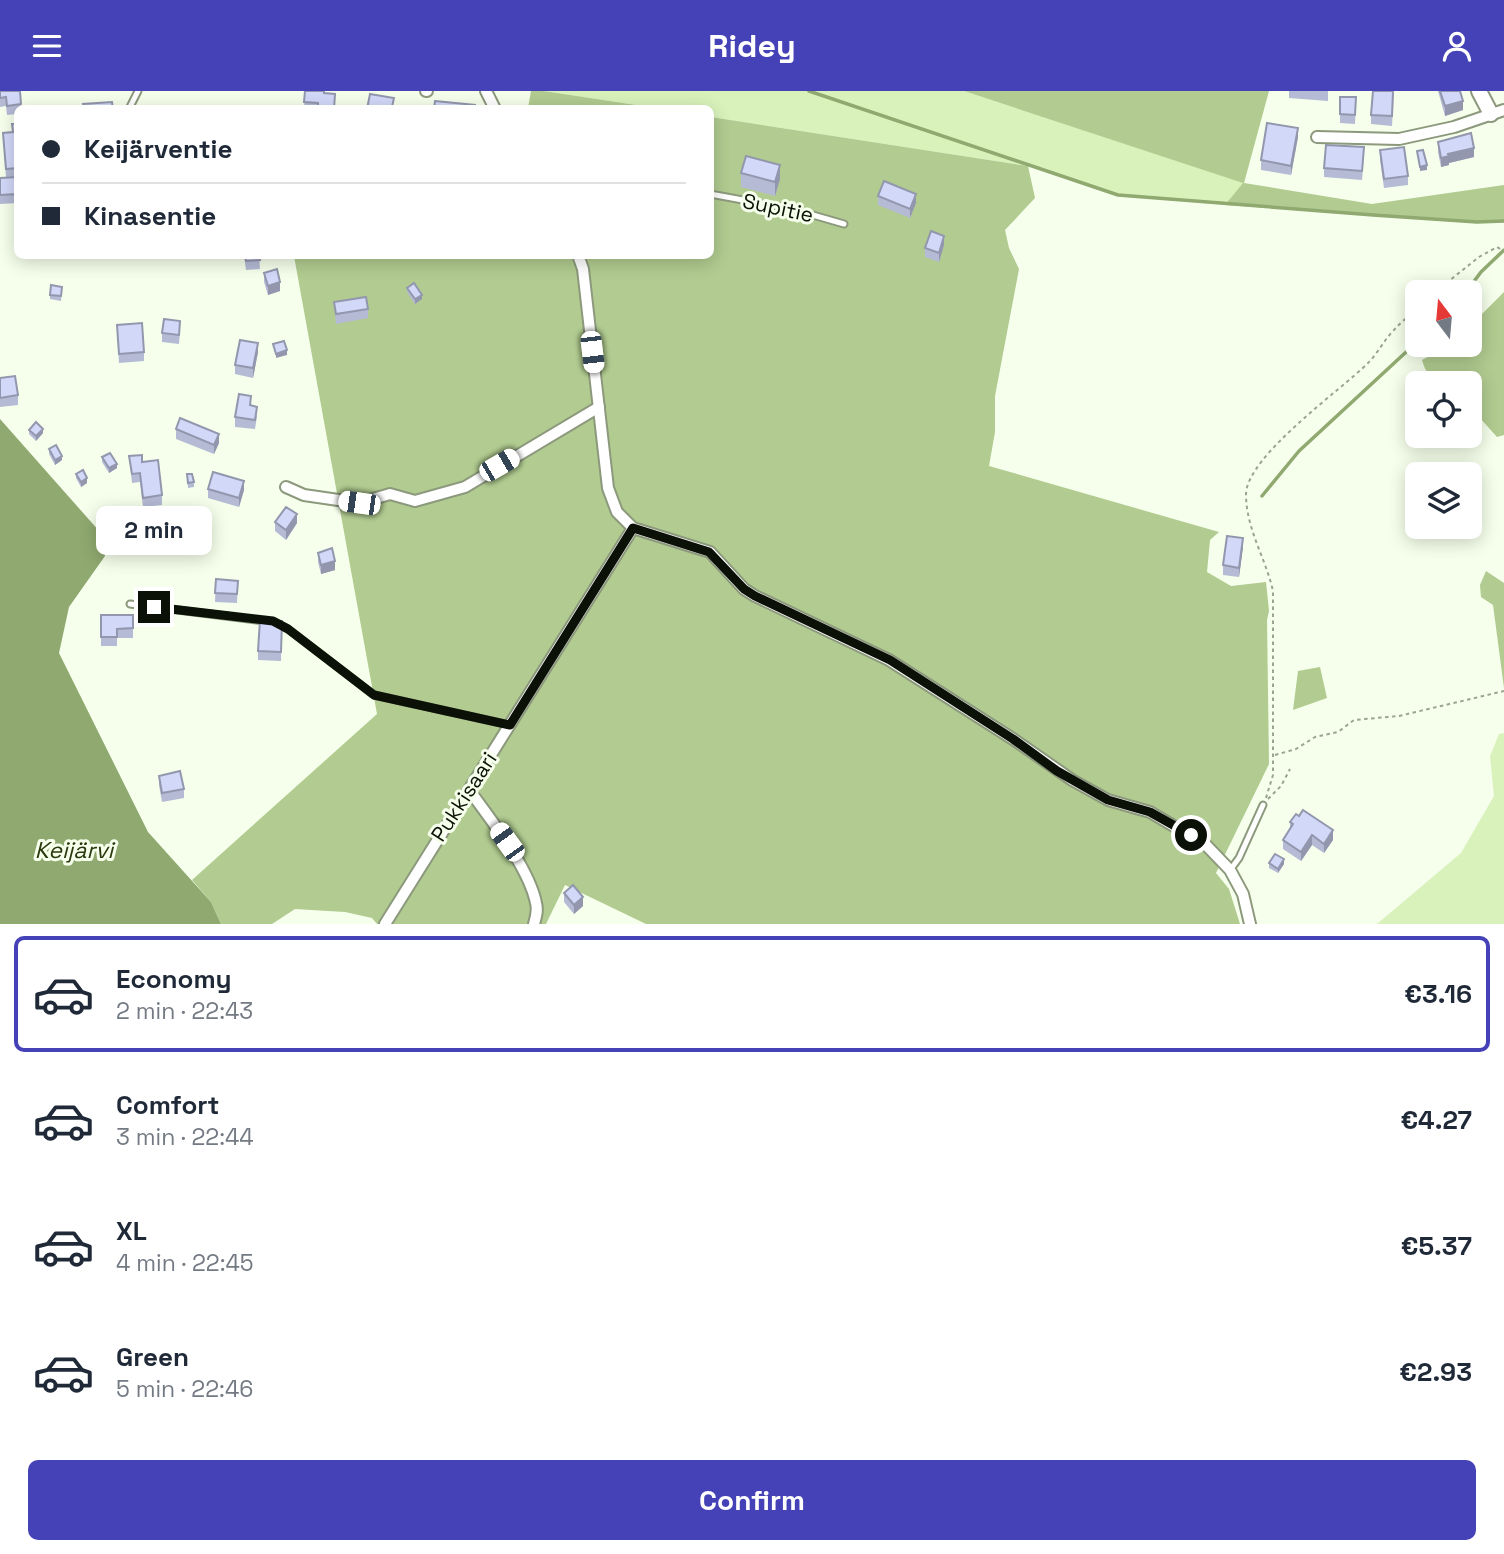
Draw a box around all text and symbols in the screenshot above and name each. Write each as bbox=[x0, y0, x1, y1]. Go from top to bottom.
text: Ridey bbox=[708, 26, 796, 66]
icon: menu bbox=[28, 27, 66, 65]
icon: person bbox=[1438, 27, 1476, 65]
text: Keijärventie bbox=[84, 132, 232, 166]
street label: Supitie bbox=[740, 187, 816, 228]
text: Kinasentie bbox=[84, 199, 216, 233]
north arrow bbox=[1405, 280, 1482, 357]
map controls bbox=[1405, 280, 1482, 539]
car bbox=[580, 330, 605, 374]
button: locate bbox=[1405, 371, 1482, 448]
car bbox=[476, 445, 523, 485]
button: layers bbox=[1405, 462, 1482, 539]
car bbox=[337, 490, 382, 516]
callout: 2 min bbox=[96, 505, 212, 554]
text: 2 min bbox=[124, 515, 184, 545]
route end bbox=[138, 591, 170, 623]
street label: Pukkisaari bbox=[425, 747, 503, 847]
car bbox=[487, 819, 528, 865]
route start bbox=[1175, 819, 1207, 851]
water label: Keijärvi bbox=[35, 835, 116, 865]
text: Economy bbox=[116, 962, 232, 996]
icon: car bbox=[32, 963, 95, 1026]
text: €3.16 bbox=[1404, 977, 1472, 1011]
text: 2 min · 22:43 bbox=[116, 996, 253, 1026]
text: Comfort bbox=[116, 1088, 219, 1122]
icon: car bbox=[32, 1089, 95, 1152]
text: €4.27 bbox=[1400, 1103, 1472, 1137]
text: 3 min · 22:44 bbox=[116, 1122, 254, 1152]
text: XL bbox=[116, 1214, 147, 1248]
icon: car bbox=[32, 1215, 95, 1278]
text: €5.37 bbox=[1401, 1229, 1472, 1263]
text: 4 min · 22:45 bbox=[116, 1248, 254, 1278]
text: Green bbox=[116, 1340, 189, 1374]
icon: car bbox=[32, 1341, 95, 1404]
text: €2.93 bbox=[1399, 1355, 1472, 1389]
text: 5 min · 22:46 bbox=[116, 1374, 253, 1404]
button: Confirm bbox=[28, 1460, 1476, 1540]

